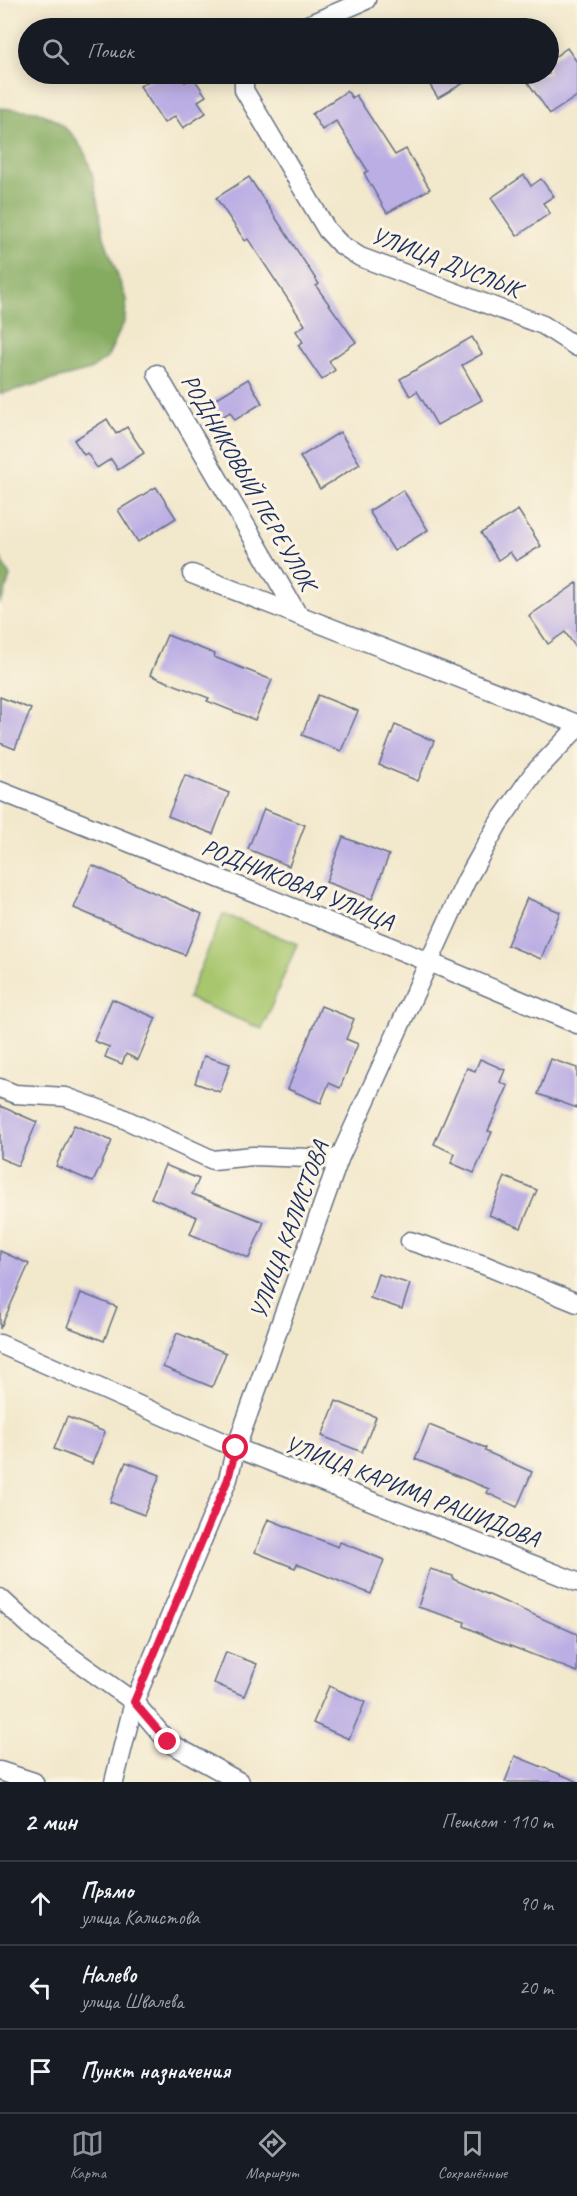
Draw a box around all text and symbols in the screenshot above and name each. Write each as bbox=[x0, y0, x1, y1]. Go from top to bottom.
search box bbox=[18, 18, 559, 84]
icon: search bbox=[39, 35, 72, 68]
text: Поиск bbox=[87, 37, 133, 65]
street label: УЛИЦА ДУСЛЫК bbox=[367, 220, 530, 306]
street label: РОДНИКОВЫЙ ПЕРЕУЛОК bbox=[175, 369, 326, 600]
street label: РОДНИКОВАЯ УЛИЦА bbox=[197, 832, 399, 937]
street label: УЛИЦА КАЛИСТОВА bbox=[243, 1136, 335, 1323]
street label: УЛИЦА КАРИМА РАШИДОВА bbox=[280, 1428, 545, 1554]
route start bbox=[222, 1434, 248, 1460]
route end bbox=[154, 1728, 180, 1754]
text: 2 мин bbox=[24, 1805, 77, 1838]
text: Пешком · 110 m bbox=[441, 1809, 553, 1834]
text: Прямо bbox=[81, 1877, 133, 1905]
icon: ahead bbox=[24, 1887, 57, 1920]
text: 90 m bbox=[519, 1891, 553, 1916]
text: улица Калистова bbox=[81, 1905, 199, 1930]
text: Налево bbox=[81, 1961, 137, 1989]
icon: left bbox=[24, 1971, 57, 2004]
text: 20 m bbox=[519, 1975, 553, 2000]
text: улица Швалева bbox=[81, 1989, 183, 2014]
icon: arrive bbox=[24, 2055, 57, 2088]
text: Пункт назначения bbox=[81, 2057, 230, 2085]
tab: Карта bbox=[70, 2127, 106, 2183]
tab: Маршрут bbox=[246, 2127, 298, 2183]
tab: Сохранённые bbox=[438, 2127, 507, 2183]

